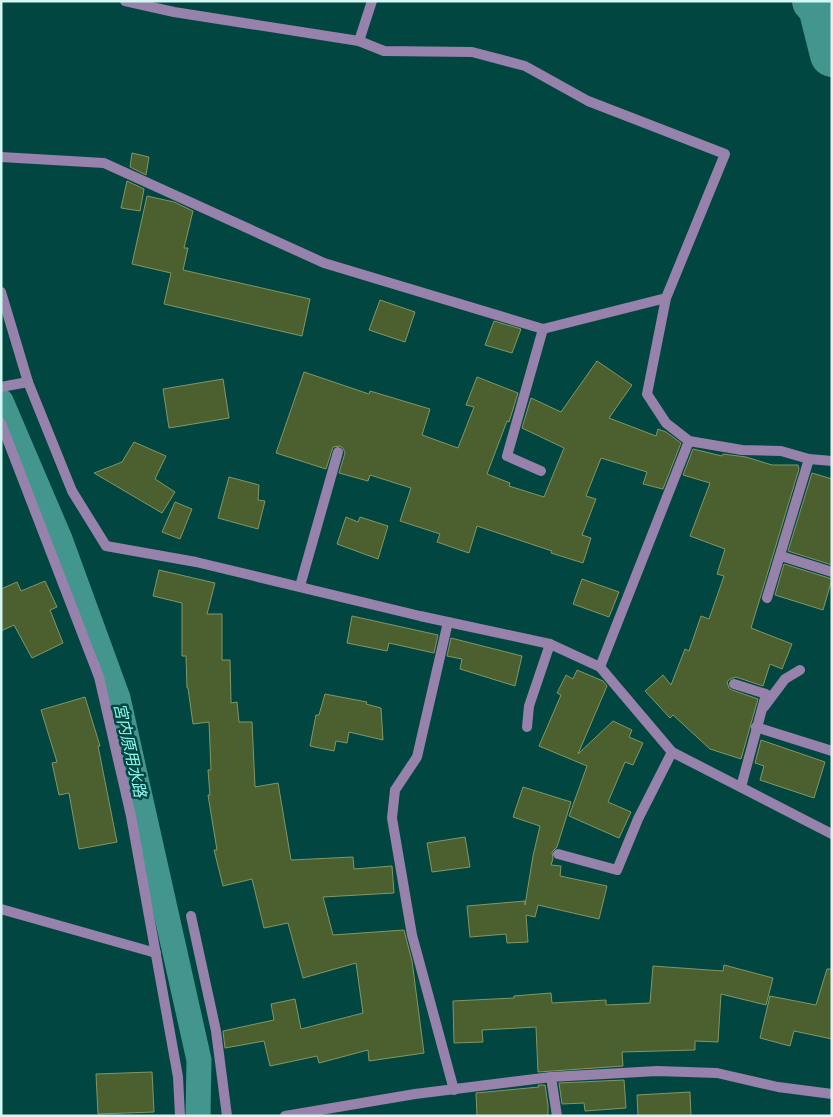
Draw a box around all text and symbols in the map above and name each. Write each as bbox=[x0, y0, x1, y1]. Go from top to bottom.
water label: 宮内原用水路 bbox=[108, 701, 152, 801]

